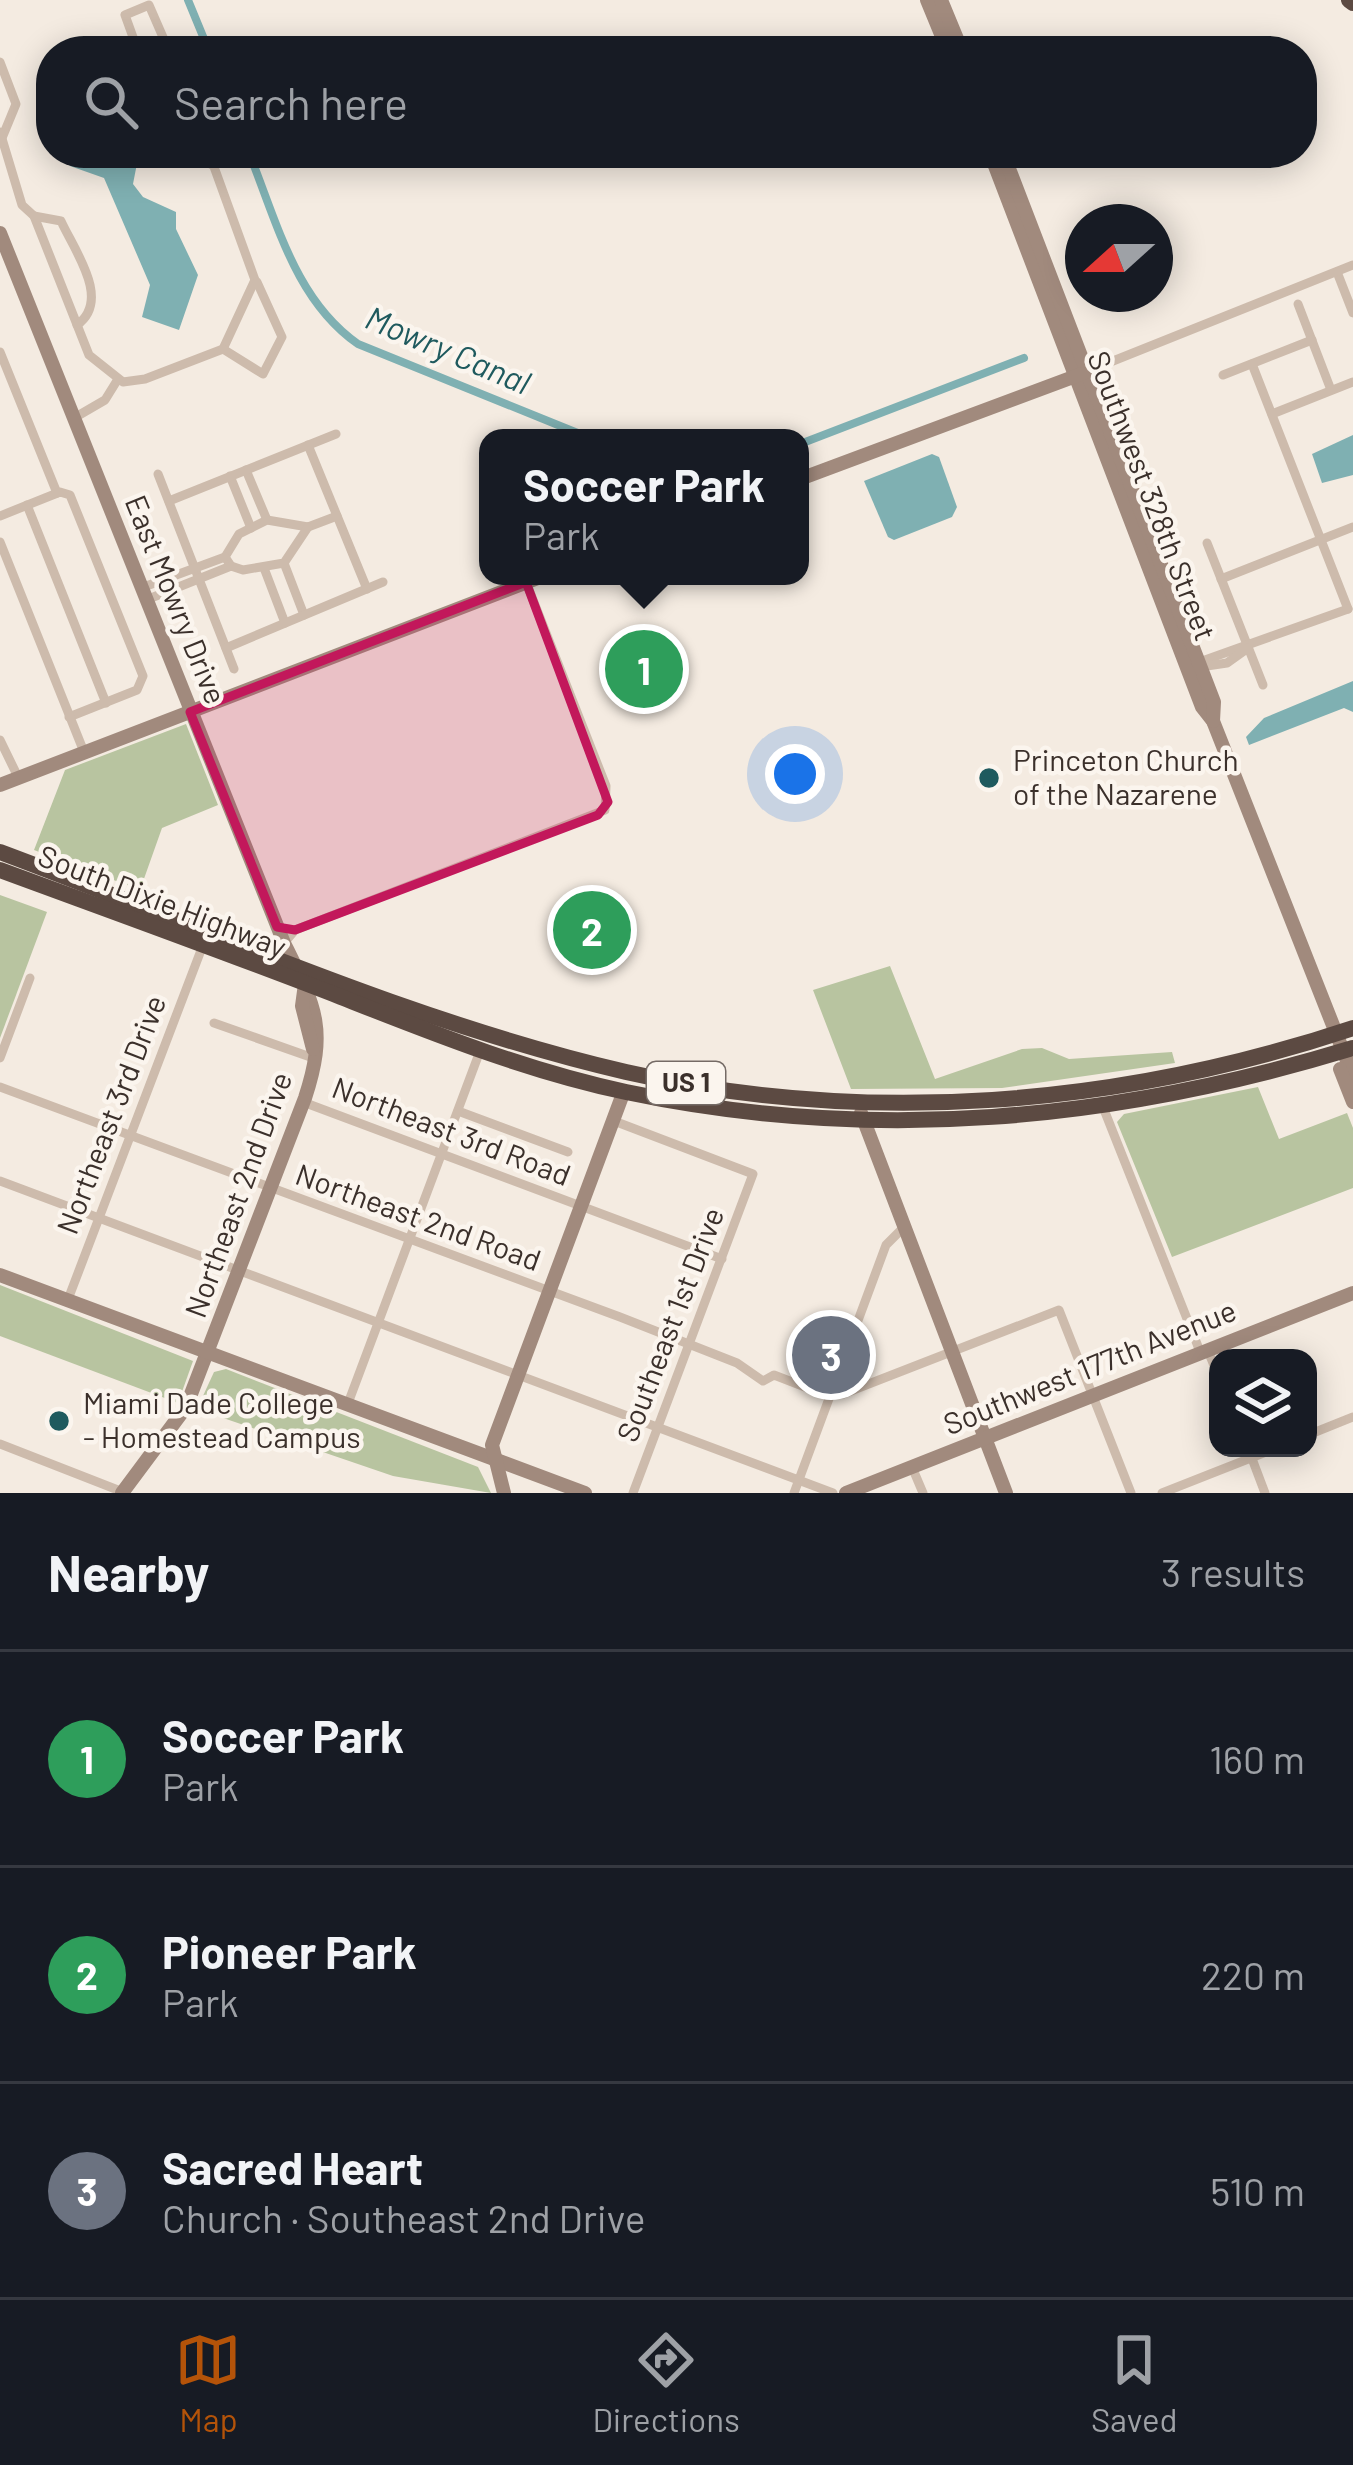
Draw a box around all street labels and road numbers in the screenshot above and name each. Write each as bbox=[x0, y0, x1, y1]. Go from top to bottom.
street label: Southwest 328th Street bbox=[1081, 345, 1225, 645]
street label: East Mowry Drive bbox=[119, 490, 235, 709]
street label: South Dixie Highway bbox=[34, 836, 292, 964]
street label: Northeast 3rd Drive bbox=[48, 990, 172, 1239]
road number: US 1 bbox=[647, 1062, 725, 1104]
street label: Northeast 2nd Drive bbox=[176, 1067, 298, 1322]
street label: Northeast 3rd Road bbox=[328, 1068, 576, 1192]
street label: Northeast 2nd Road bbox=[291, 1155, 546, 1277]
street label: Southeast 1st Drive bbox=[608, 1202, 730, 1446]
street label: Southwest 177th Avenue bbox=[938, 1291, 1241, 1441]

